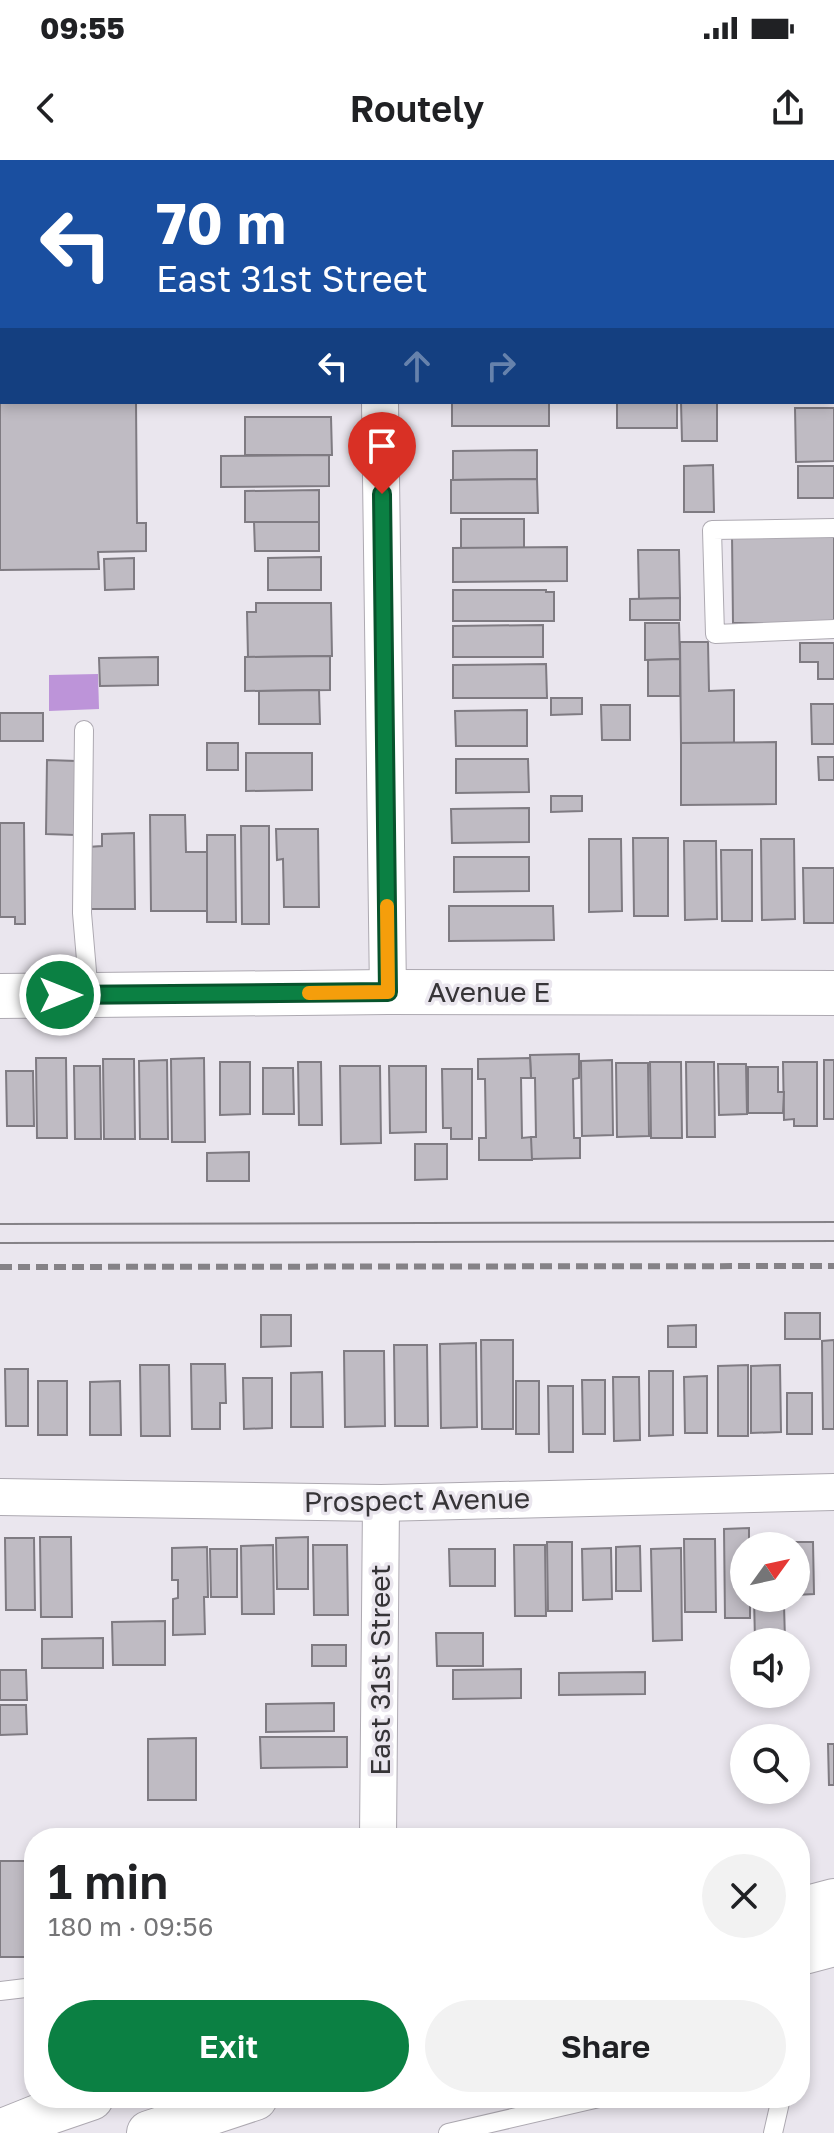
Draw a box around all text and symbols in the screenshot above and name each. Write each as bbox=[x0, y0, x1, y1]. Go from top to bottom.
text: 09:55 bbox=[40, 10, 125, 46]
icon: back bbox=[24, 86, 68, 130]
icon: share bbox=[766, 86, 810, 130]
text: Routely bbox=[350, 87, 484, 130]
text: 70 m bbox=[156, 189, 286, 256]
icon: left bbox=[24, 192, 128, 296]
text: East 31st Street bbox=[156, 257, 428, 300]
icon: left bbox=[311, 344, 355, 388]
icon: ahead bbox=[395, 344, 439, 388]
icon: right bbox=[479, 344, 523, 388]
pin bbox=[348, 412, 416, 494]
icon: arrive bbox=[360, 424, 404, 468]
position arrow bbox=[18, 953, 102, 1037]
street label: Avenue E bbox=[428, 975, 550, 1008]
street label: Prospect Avenue bbox=[304, 1481, 530, 1518]
north arrow bbox=[730, 1532, 810, 1612]
map controls bbox=[730, 1532, 810, 1804]
street label: East 31st Street bbox=[363, 1564, 396, 1776]
button: sound bbox=[730, 1628, 810, 1708]
button: search bbox=[730, 1724, 810, 1804]
text: 1 min bbox=[48, 1852, 168, 1910]
button: close bbox=[702, 1854, 786, 1938]
text: 180 m · 09:56 bbox=[48, 1911, 213, 1942]
button: Exit bbox=[48, 2000, 409, 2092]
button: Share bbox=[425, 2000, 786, 2092]

